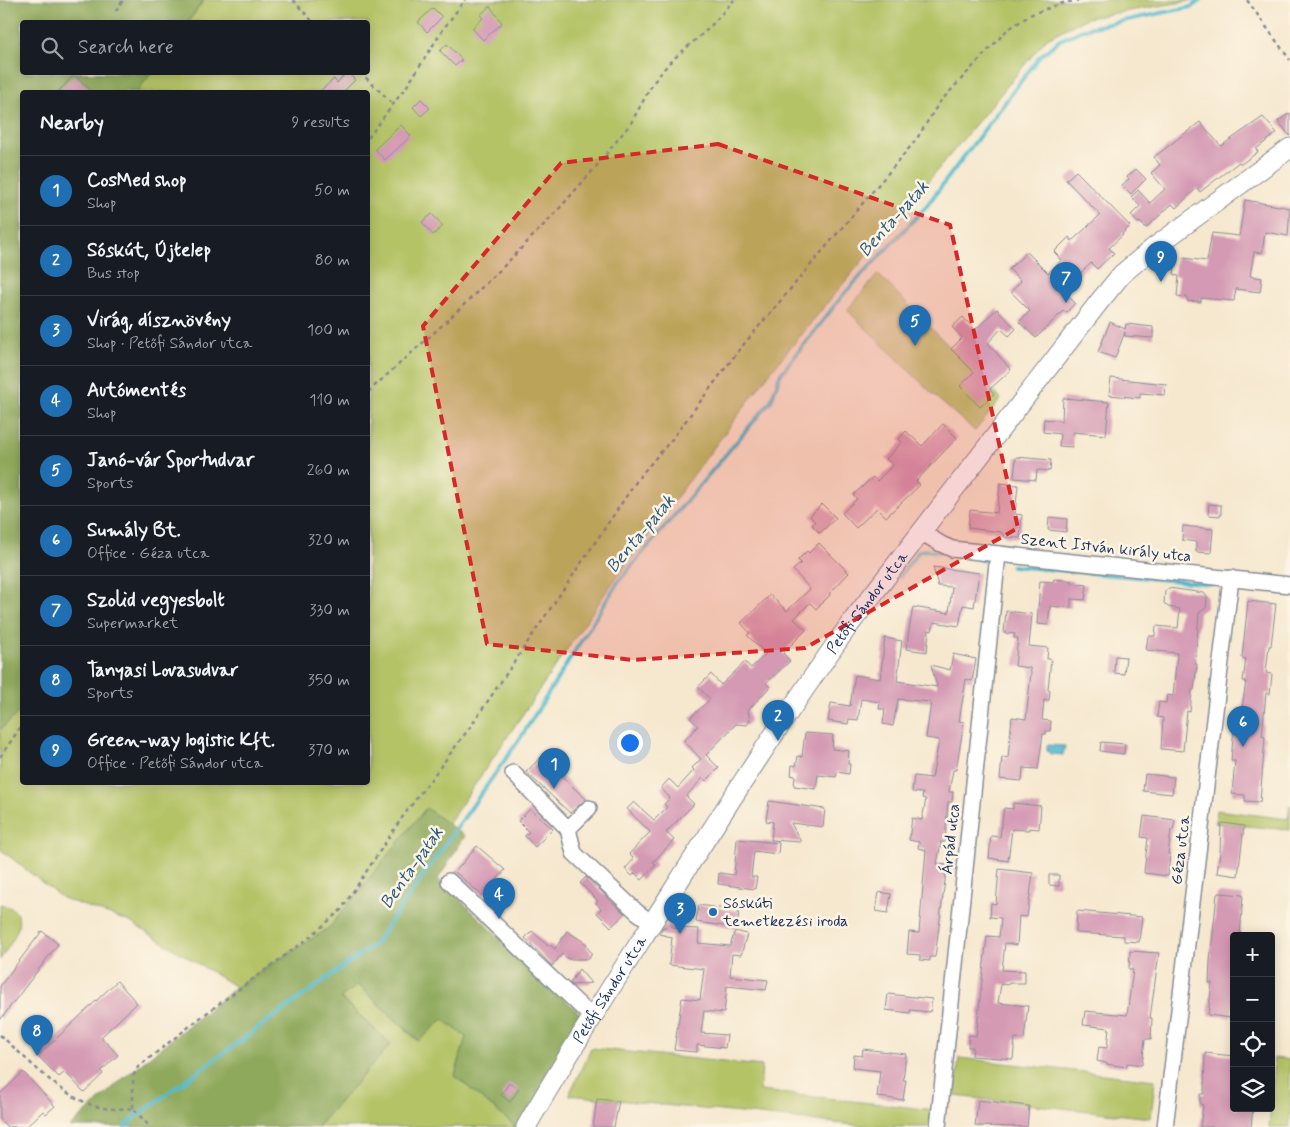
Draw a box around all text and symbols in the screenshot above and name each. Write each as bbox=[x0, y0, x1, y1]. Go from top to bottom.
search box bbox=[20, 20, 370, 75]
icon: search bbox=[38, 34, 66, 62]
text: Search here bbox=[78, 35, 174, 60]
text: Nearby bbox=[40, 109, 104, 137]
text: 9 results bbox=[292, 112, 350, 133]
text: CosMed shop bbox=[87, 168, 187, 193]
water label: Benta-patak bbox=[853, 176, 935, 262]
text: 1 bbox=[52, 180, 60, 201]
text: 50 m bbox=[314, 180, 350, 201]
text: Shop bbox=[87, 193, 116, 214]
text: Sóskút, Újtelep bbox=[87, 238, 211, 263]
pin: 9 bbox=[1145, 241, 1177, 282]
text: 2 bbox=[52, 250, 60, 271]
text: 80 m bbox=[315, 250, 350, 271]
pin: 7 bbox=[1050, 262, 1082, 303]
text: Bus stop bbox=[87, 263, 140, 284]
pin: 5 bbox=[899, 305, 931, 346]
text: Virág, dísznövény bbox=[87, 308, 231, 333]
text: 3 bbox=[52, 320, 60, 341]
text: 100 m bbox=[307, 320, 350, 341]
text: Shop · Petőfi Sándor utca bbox=[87, 333, 252, 354]
text: Autómentés bbox=[87, 378, 186, 403]
text: 4 bbox=[51, 390, 61, 411]
text: 110 m bbox=[309, 390, 350, 411]
text: Shop bbox=[87, 403, 116, 424]
text: Janó-vár Sportudvar bbox=[87, 448, 254, 473]
text: 5 bbox=[51, 460, 61, 481]
text: 260 m bbox=[307, 460, 350, 481]
text: Sports bbox=[87, 473, 133, 494]
water label: Benta-patak bbox=[601, 490, 681, 578]
text: Sumály Bt. bbox=[87, 518, 181, 543]
street label: Szent István király utca bbox=[1020, 529, 1193, 567]
text: 6 bbox=[52, 530, 60, 551]
text: 320 m bbox=[308, 530, 350, 551]
text: Office · Géza utca bbox=[87, 543, 209, 564]
street label: Petőfi Sándor utca bbox=[822, 546, 913, 658]
text: Szolid vegyesbolt bbox=[87, 588, 225, 613]
text: 7 bbox=[51, 600, 61, 621]
text: 330 m bbox=[309, 600, 350, 621]
text: Supermarket bbox=[87, 613, 178, 634]
text: Tanyasi Lovasudvar bbox=[87, 658, 238, 683]
text: 8 bbox=[51, 670, 61, 691]
text: 350 m bbox=[308, 670, 350, 691]
text: Sports bbox=[87, 683, 133, 704]
pin: 2 bbox=[762, 700, 794, 741]
pin: 6 bbox=[1227, 706, 1259, 747]
text: Green-way logistic Kft. bbox=[87, 728, 275, 753]
your location bbox=[617, 730, 643, 756]
text: 9 bbox=[52, 740, 60, 761]
text: 370 m bbox=[308, 740, 350, 761]
pin: 1 bbox=[538, 748, 570, 789]
text: Office · Petőfi Sándor utca bbox=[87, 753, 263, 774]
street label: Árpád utca bbox=[937, 803, 965, 875]
street label: Géza utca bbox=[1166, 814, 1196, 886]
water label: Benta-patak bbox=[375, 822, 449, 914]
pin: 4 bbox=[483, 878, 515, 919]
pin: 3 bbox=[664, 893, 696, 934]
place label: Sóskúti temetkezési iroda bbox=[722, 893, 848, 932]
marker: Sóskúti temetkezési iroda bbox=[707, 906, 719, 918]
street label: Petőfi Sándor utca bbox=[568, 931, 652, 1047]
map controls bbox=[1230, 932, 1275, 1112]
button: + bbox=[1230, 932, 1275, 977]
button: − bbox=[1230, 977, 1275, 1022]
pin: 8 bbox=[21, 1015, 53, 1056]
button: locate bbox=[1230, 1022, 1275, 1067]
button: layers bbox=[1230, 1067, 1275, 1112]

